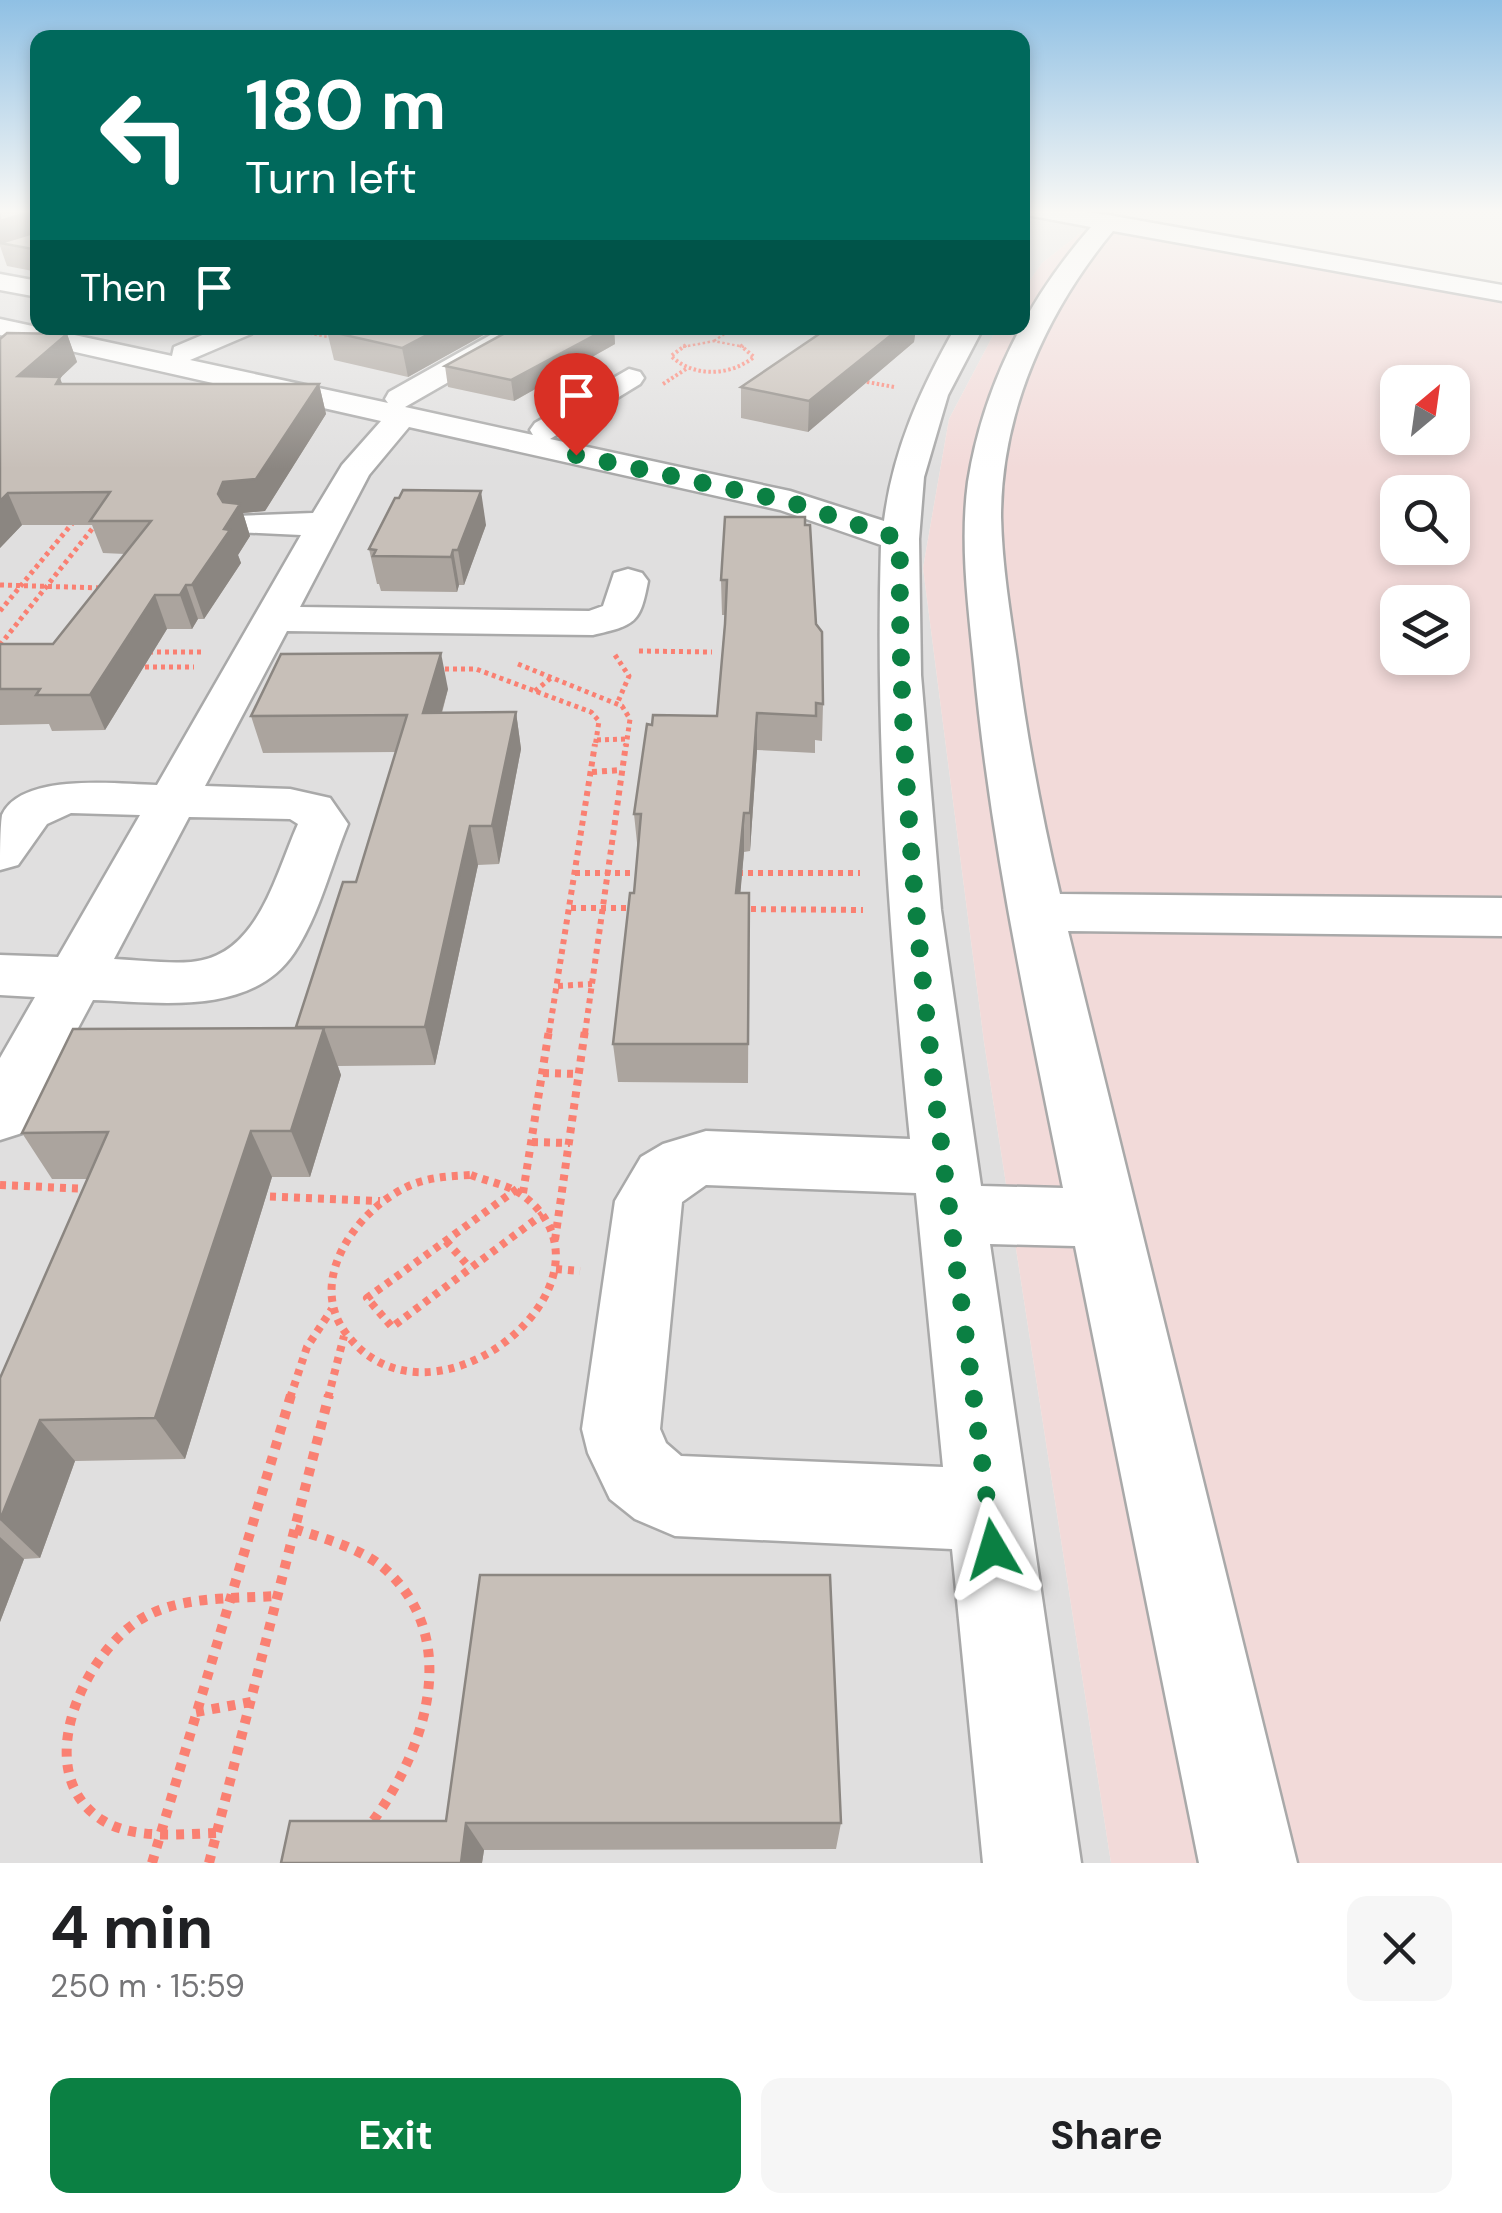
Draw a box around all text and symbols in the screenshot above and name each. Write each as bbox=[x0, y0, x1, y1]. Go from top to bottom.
text: 180 m bbox=[245, 60, 446, 151]
icon: left bbox=[80, 70, 210, 200]
text: Turn left bbox=[245, 148, 417, 207]
icon: arrive bbox=[187, 260, 242, 315]
text: Then bbox=[80, 263, 167, 313]
pin bbox=[534, 353, 619, 456]
north arrow bbox=[1380, 365, 1470, 455]
map controls bbox=[1380, 365, 1470, 675]
icon: arrive bbox=[549, 368, 604, 423]
button: search bbox=[1380, 475, 1470, 565]
button: layers bbox=[1380, 585, 1470, 675]
position arrow bbox=[941, 1497, 1045, 1601]
text: 4 min bbox=[50, 1888, 213, 1967]
button: close bbox=[1347, 1896, 1452, 2001]
text: 250 m · 15:59 bbox=[50, 1965, 245, 2007]
button: Exit bbox=[50, 2078, 741, 2193]
button: Share bbox=[761, 2078, 1452, 2193]

